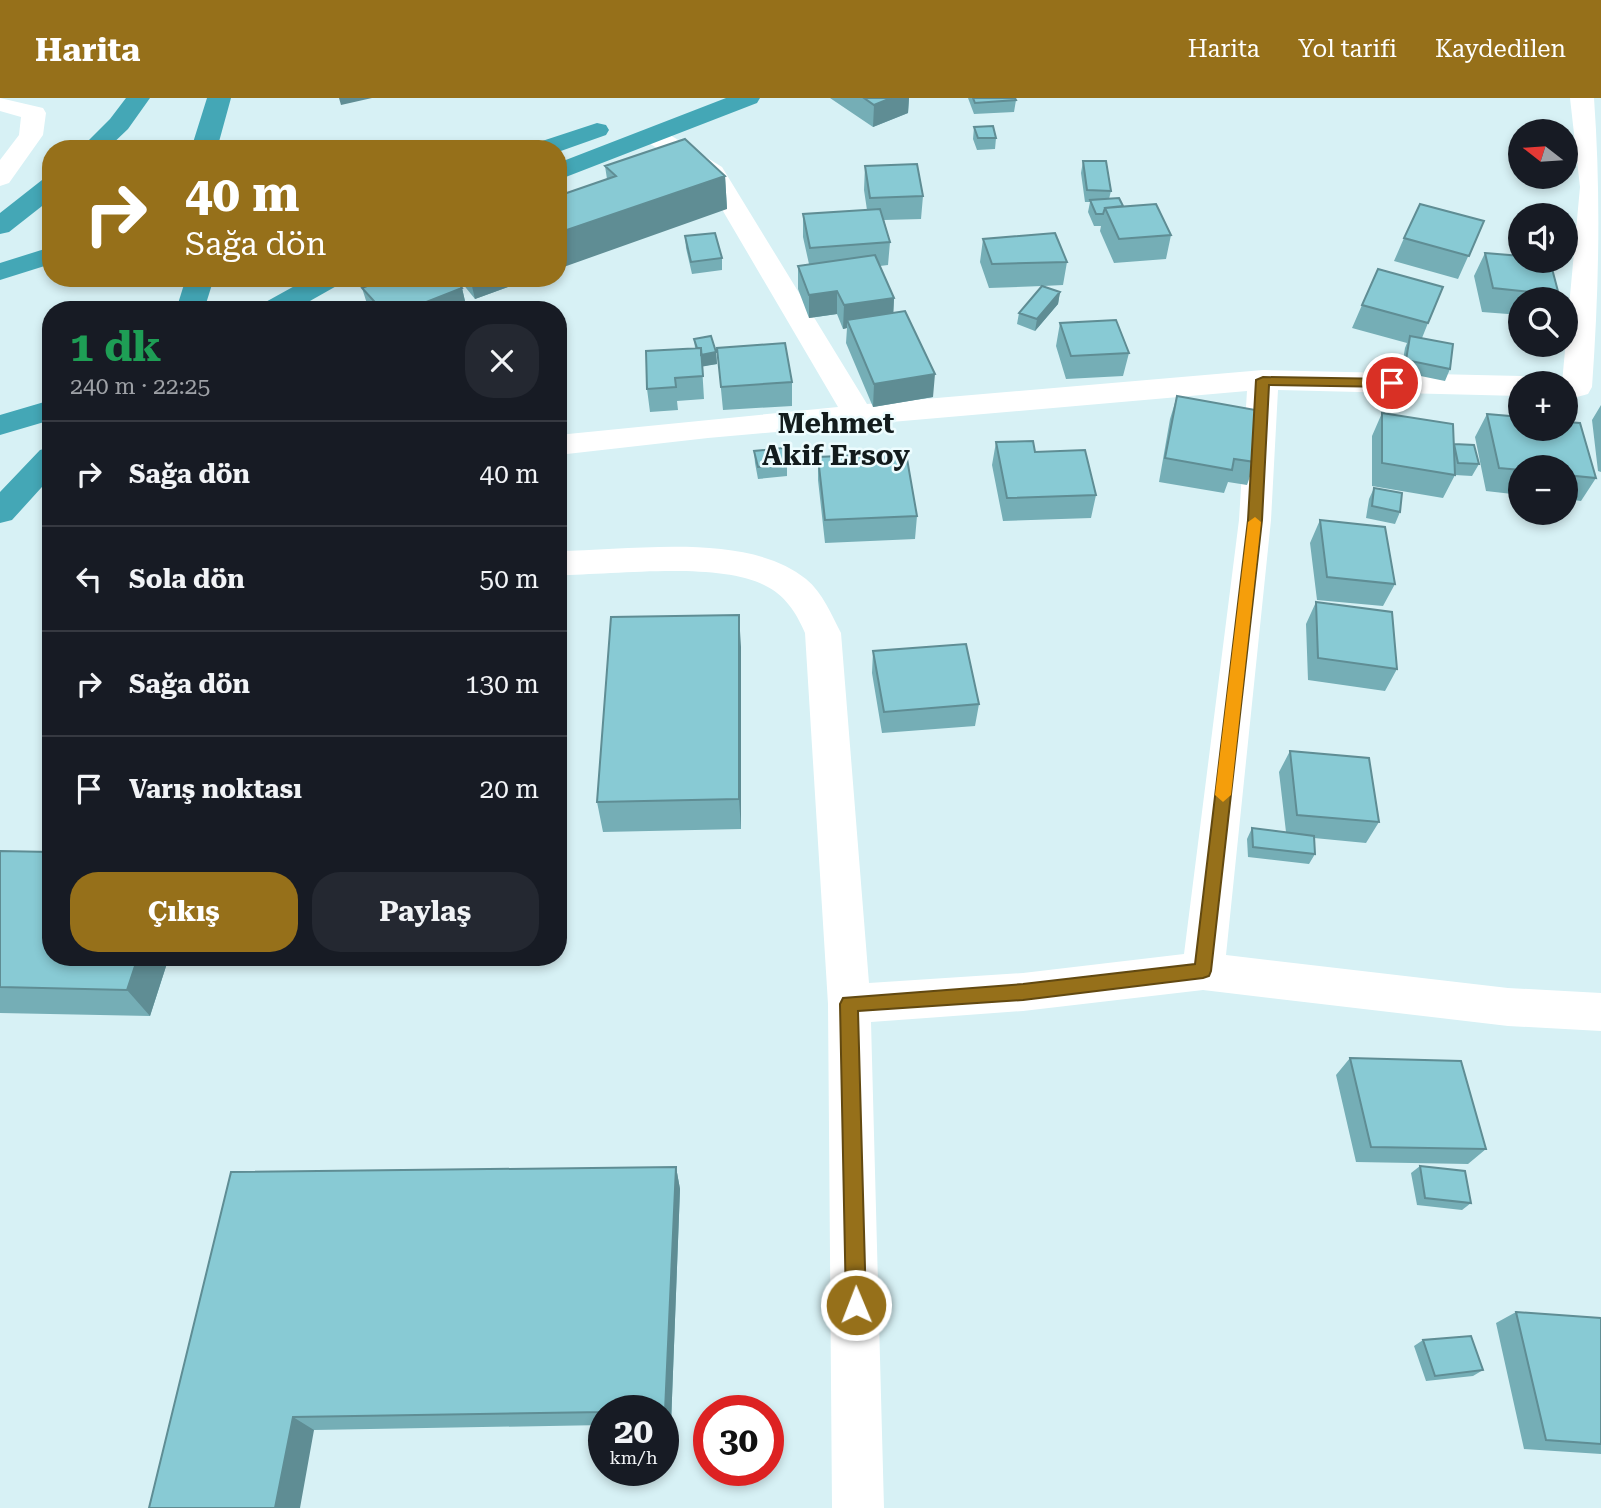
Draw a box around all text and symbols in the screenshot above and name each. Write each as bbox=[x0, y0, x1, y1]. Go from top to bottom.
text: Harita bbox=[35, 30, 140, 69]
text: Harita bbox=[1188, 35, 1260, 63]
text: Yol tarifi bbox=[1298, 35, 1397, 63]
text: Kaydedilen bbox=[1435, 35, 1566, 63]
north arrow bbox=[1508, 119, 1578, 189]
map controls bbox=[1508, 119, 1578, 525]
text: 40 m bbox=[185, 166, 300, 223]
icon: right bbox=[70, 168, 161, 259]
button: sound bbox=[1508, 203, 1578, 273]
text: Sağa dön bbox=[185, 225, 326, 263]
button: search bbox=[1508, 287, 1578, 357]
text: 1 dk bbox=[70, 322, 161, 371]
button: close bbox=[465, 324, 539, 398]
pin bbox=[1362, 353, 1422, 413]
icon: arrive bbox=[1373, 364, 1411, 402]
button: + bbox=[1508, 371, 1578, 441]
text: 240 m · 22:25 bbox=[70, 373, 210, 400]
district label: Mehmet Akif Ersoy bbox=[762, 407, 910, 472]
icon: right bbox=[70, 455, 108, 493]
button: − bbox=[1508, 455, 1578, 525]
text: Sağa dön bbox=[129, 459, 250, 489]
text: 40 m bbox=[480, 459, 539, 489]
icon: left bbox=[70, 560, 108, 598]
text: Sola dön bbox=[129, 564, 245, 594]
text: 50 m bbox=[480, 564, 539, 594]
icon: right bbox=[70, 665, 108, 703]
text: Sağa dön bbox=[129, 669, 250, 699]
text: 130 m bbox=[465, 669, 539, 699]
icon: arrive bbox=[70, 770, 108, 808]
text: Varış noktası bbox=[129, 774, 302, 804]
text: 20 m bbox=[480, 774, 539, 804]
button: Çıkış bbox=[70, 872, 298, 952]
button: Paylaş bbox=[312, 872, 539, 952]
position arrow bbox=[819, 1268, 893, 1342]
speed limit sign: 30 bbox=[693, 1395, 784, 1486]
text: 20 bbox=[614, 1411, 653, 1452]
text: km/h bbox=[609, 1447, 658, 1468]

